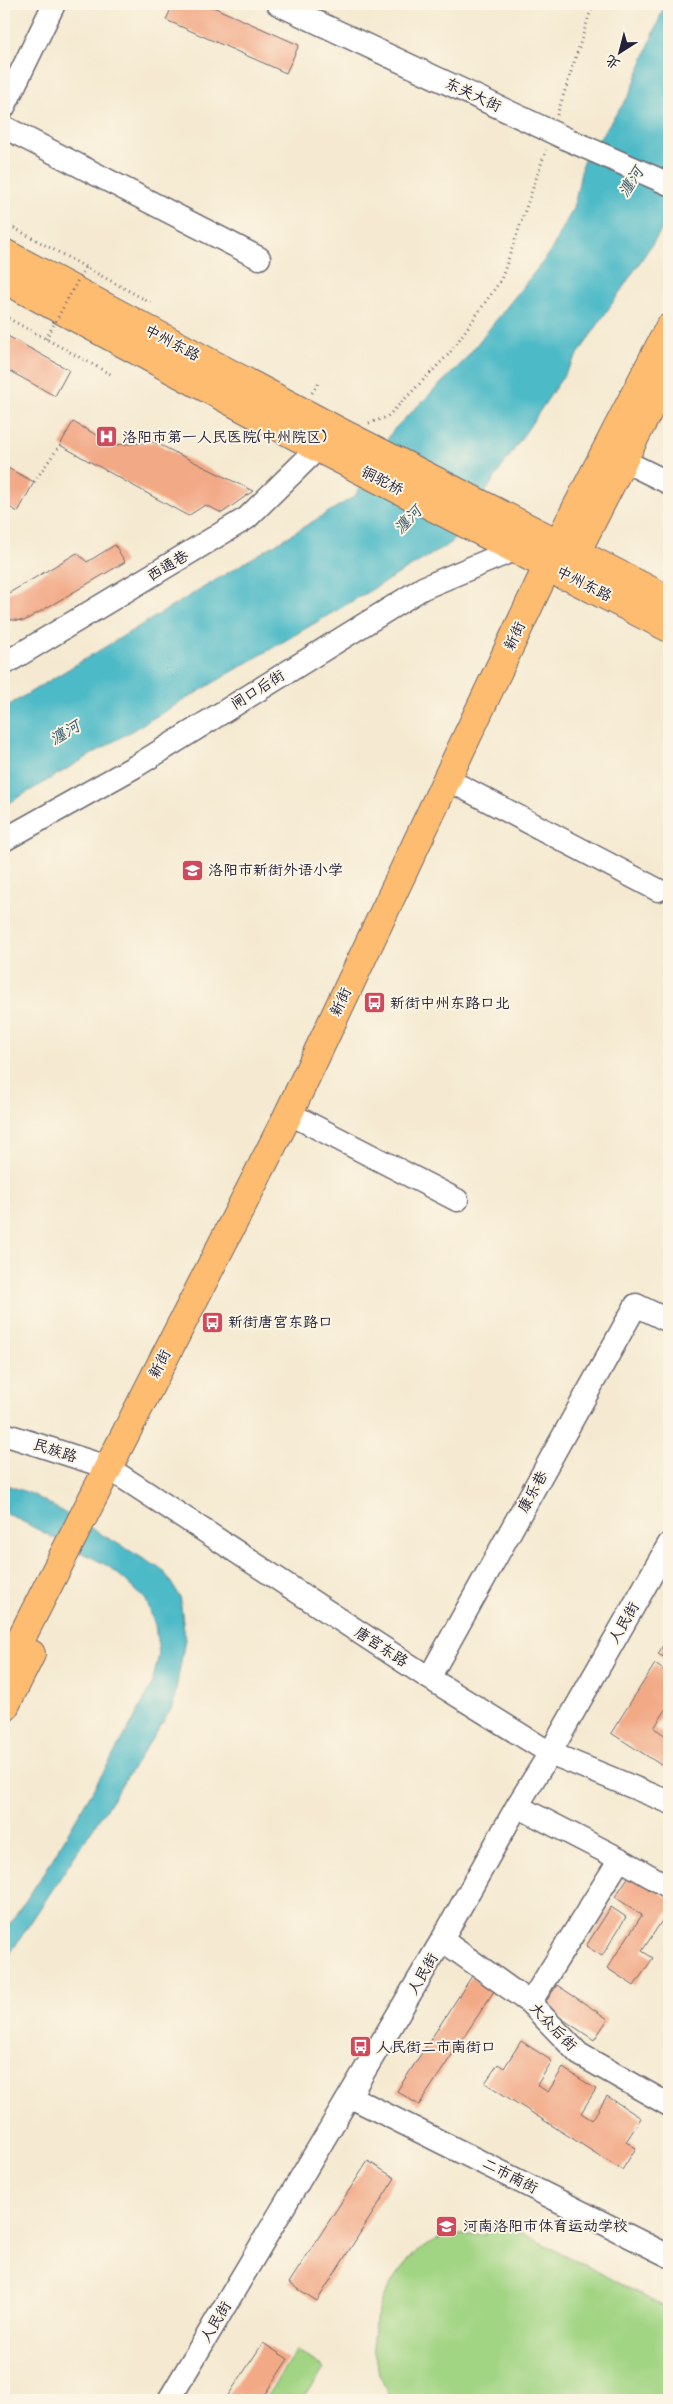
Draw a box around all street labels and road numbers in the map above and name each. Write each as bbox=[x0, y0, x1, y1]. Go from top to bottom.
street label: 东关大街 bbox=[441, 73, 505, 117]
street label: 中州东路 bbox=[141, 320, 203, 366]
street label: 铜驼桥 bbox=[357, 461, 407, 501]
street label: 西通巷 bbox=[143, 545, 193, 587]
street label: 中州东路 bbox=[552, 561, 616, 607]
street label: 新街 bbox=[499, 618, 531, 654]
street label: 闸口后街 bbox=[227, 665, 289, 715]
street label: 新街 bbox=[325, 984, 357, 1020]
street label: 新街 bbox=[144, 1346, 176, 1382]
street label: 民族路 bbox=[30, 1434, 80, 1468]
street label: 康乐巷 bbox=[513, 1467, 553, 1517]
street label: 人民街 bbox=[604, 1598, 644, 1648]
street label: 唐宫东路 bbox=[350, 1622, 412, 1672]
street label: 人民街 bbox=[403, 1949, 443, 1999]
street label: 大众后街 bbox=[525, 1998, 581, 2056]
street label: 二市南街 bbox=[478, 2153, 542, 2199]
street label: 人民街 bbox=[195, 2297, 237, 2347]

